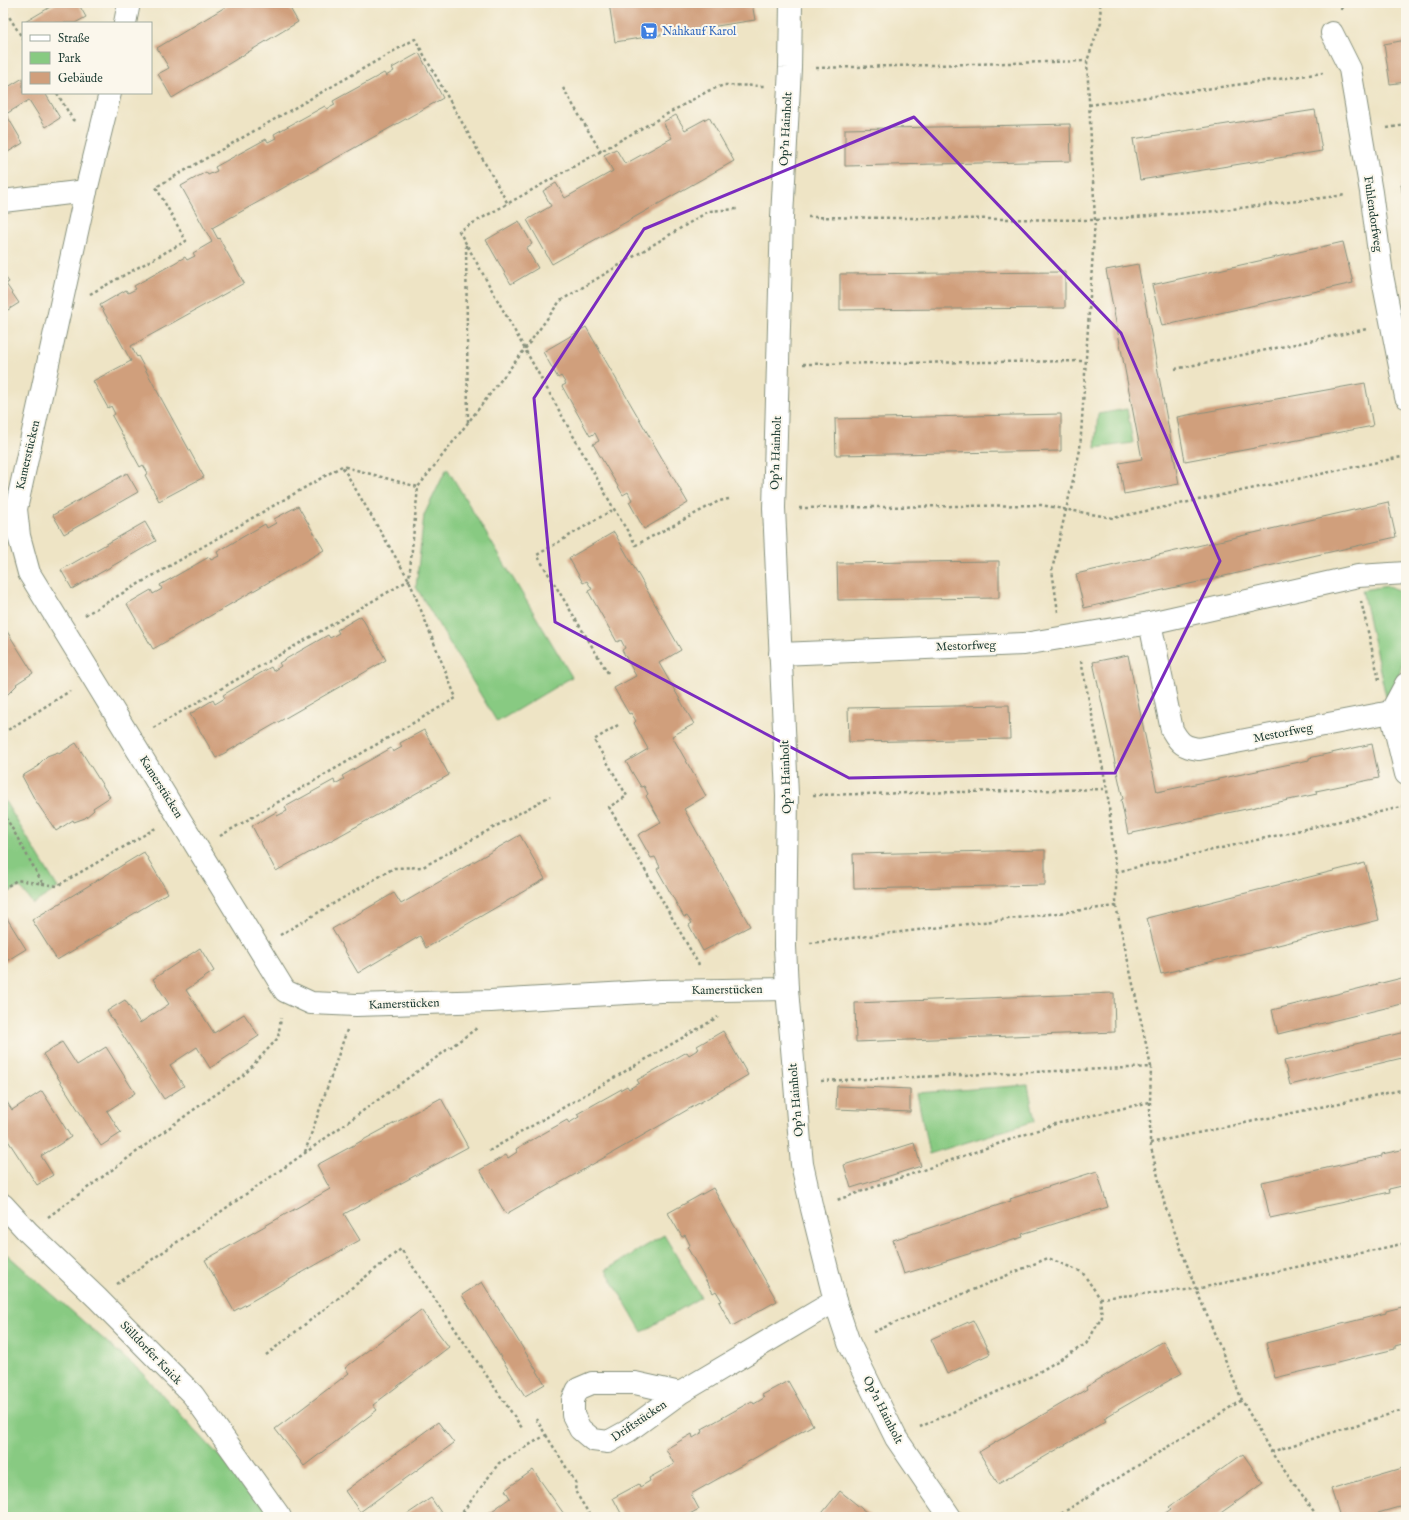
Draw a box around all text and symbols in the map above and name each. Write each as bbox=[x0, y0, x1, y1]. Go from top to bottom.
supermarket icon: Nahkauf Karol bbox=[639, 21, 659, 41]
legend bbox=[22, 22, 152, 94]
place label: Nahkauf Karol bbox=[662, 24, 737, 39]
text: Straße bbox=[58, 31, 90, 46]
text: Park bbox=[58, 51, 81, 66]
text: Gebäude bbox=[58, 71, 103, 86]
street label: Op'n Hainholt bbox=[777, 92, 796, 166]
street label: Fuhlendorfweg bbox=[1360, 175, 1386, 254]
street label: Op'n Hainholt bbox=[767, 416, 786, 490]
street label: Kamerstücken bbox=[13, 418, 43, 491]
street label: Mestorfweg bbox=[936, 637, 997, 655]
street label: Mestorfweg bbox=[1252, 720, 1314, 746]
street label: Op'n Hainholt bbox=[777, 740, 796, 814]
street label: Kamerstücken bbox=[136, 753, 186, 822]
street label: Kamerstücken bbox=[691, 982, 763, 998]
street label: Kamerstücken bbox=[368, 995, 440, 1013]
street label: Op'n Hainholt bbox=[785, 1062, 808, 1138]
street label: Sülldorfer Knick bbox=[117, 1318, 186, 1388]
street label: Op'n Hainholt bbox=[859, 1374, 906, 1447]
street label: Driftstücken bbox=[608, 1397, 670, 1445]

